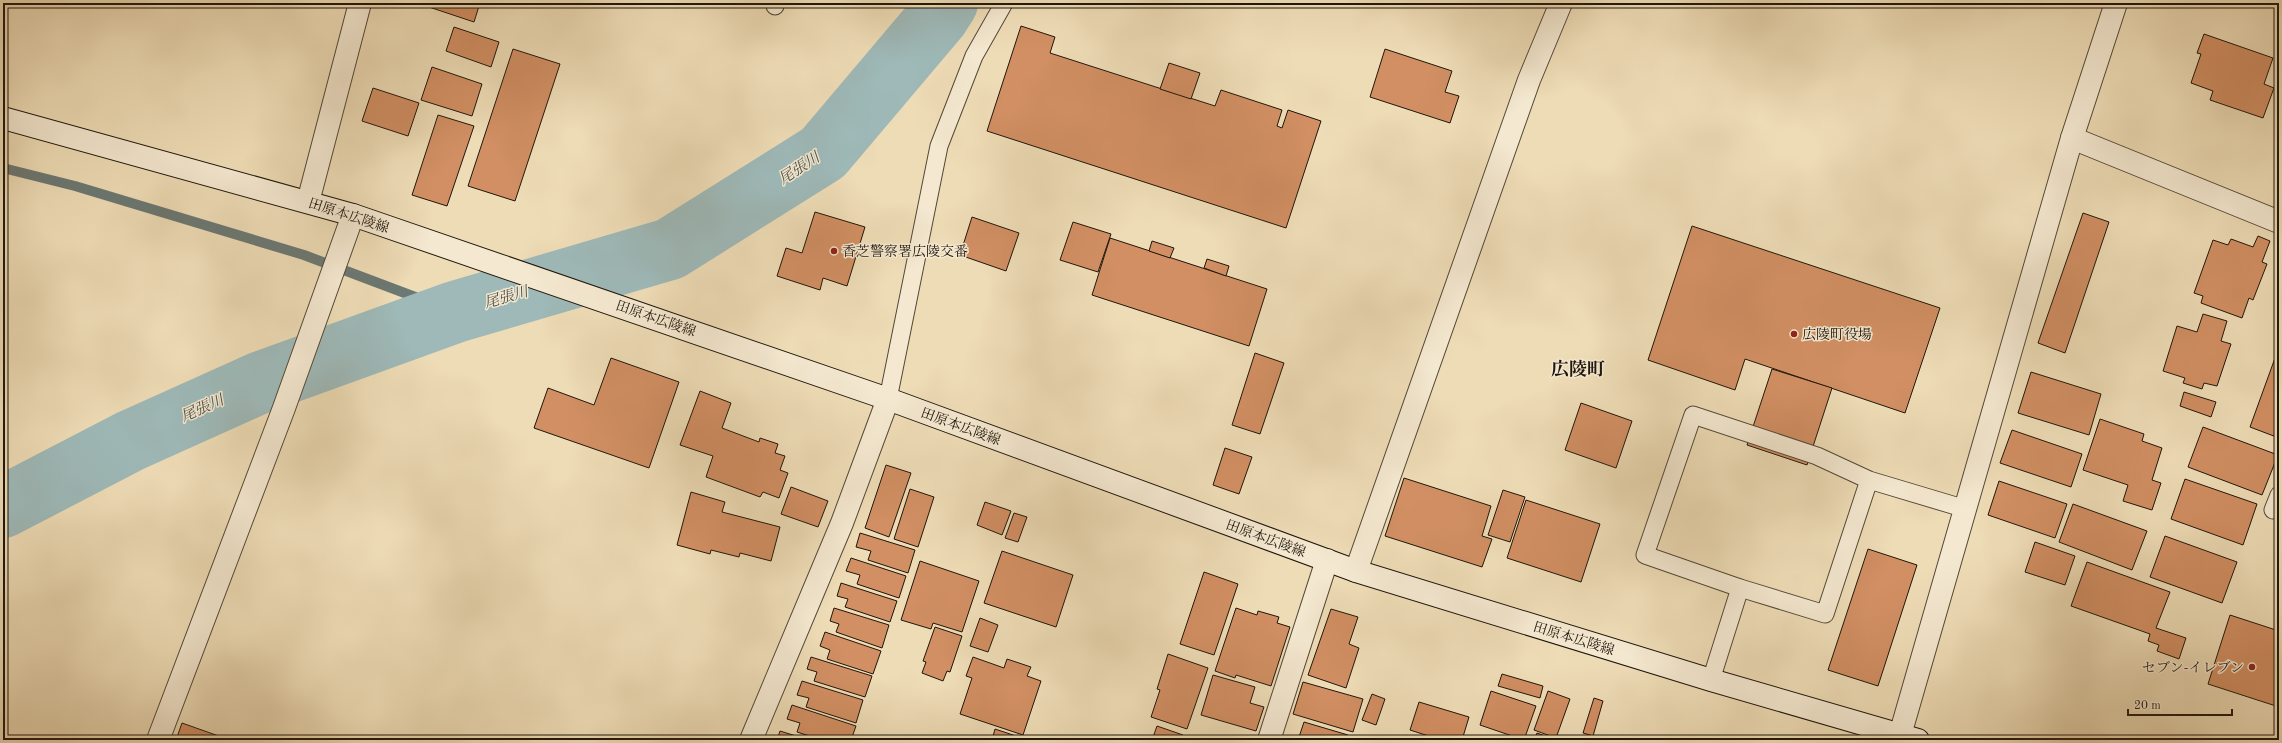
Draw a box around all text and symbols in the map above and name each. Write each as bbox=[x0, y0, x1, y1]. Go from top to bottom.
water label: 尾張川 bbox=[776, 148, 824, 188]
street label: 田原本広陵線 bbox=[307, 195, 391, 236]
place label: 香芝警察署広陵交番 bbox=[842, 244, 968, 259]
marker: 香芝警察署広陵交番 bbox=[829, 246, 839, 256]
water label: 尾張川 bbox=[482, 283, 532, 312]
street label: 田原本広陵線 bbox=[614, 298, 698, 339]
place label: 広陵町役場 bbox=[1802, 327, 1872, 342]
marker: 広陵町役場 bbox=[1789, 329, 1799, 339]
district label: 広陵町 bbox=[1551, 359, 1605, 379]
water label: 尾張川 bbox=[178, 391, 228, 425]
street label: 田原本広陵線 bbox=[919, 405, 1003, 448]
street label: 田原本広陵線 bbox=[1224, 517, 1308, 560]
street label: 田原本広陵線 bbox=[1531, 619, 1616, 658]
place label: セブン-イレブン bbox=[2142, 660, 2244, 675]
marker: セブン-イレブン bbox=[2247, 662, 2257, 672]
scale bar bbox=[2128, 691, 2232, 717]
text: 20 m bbox=[2134, 700, 2161, 712]

